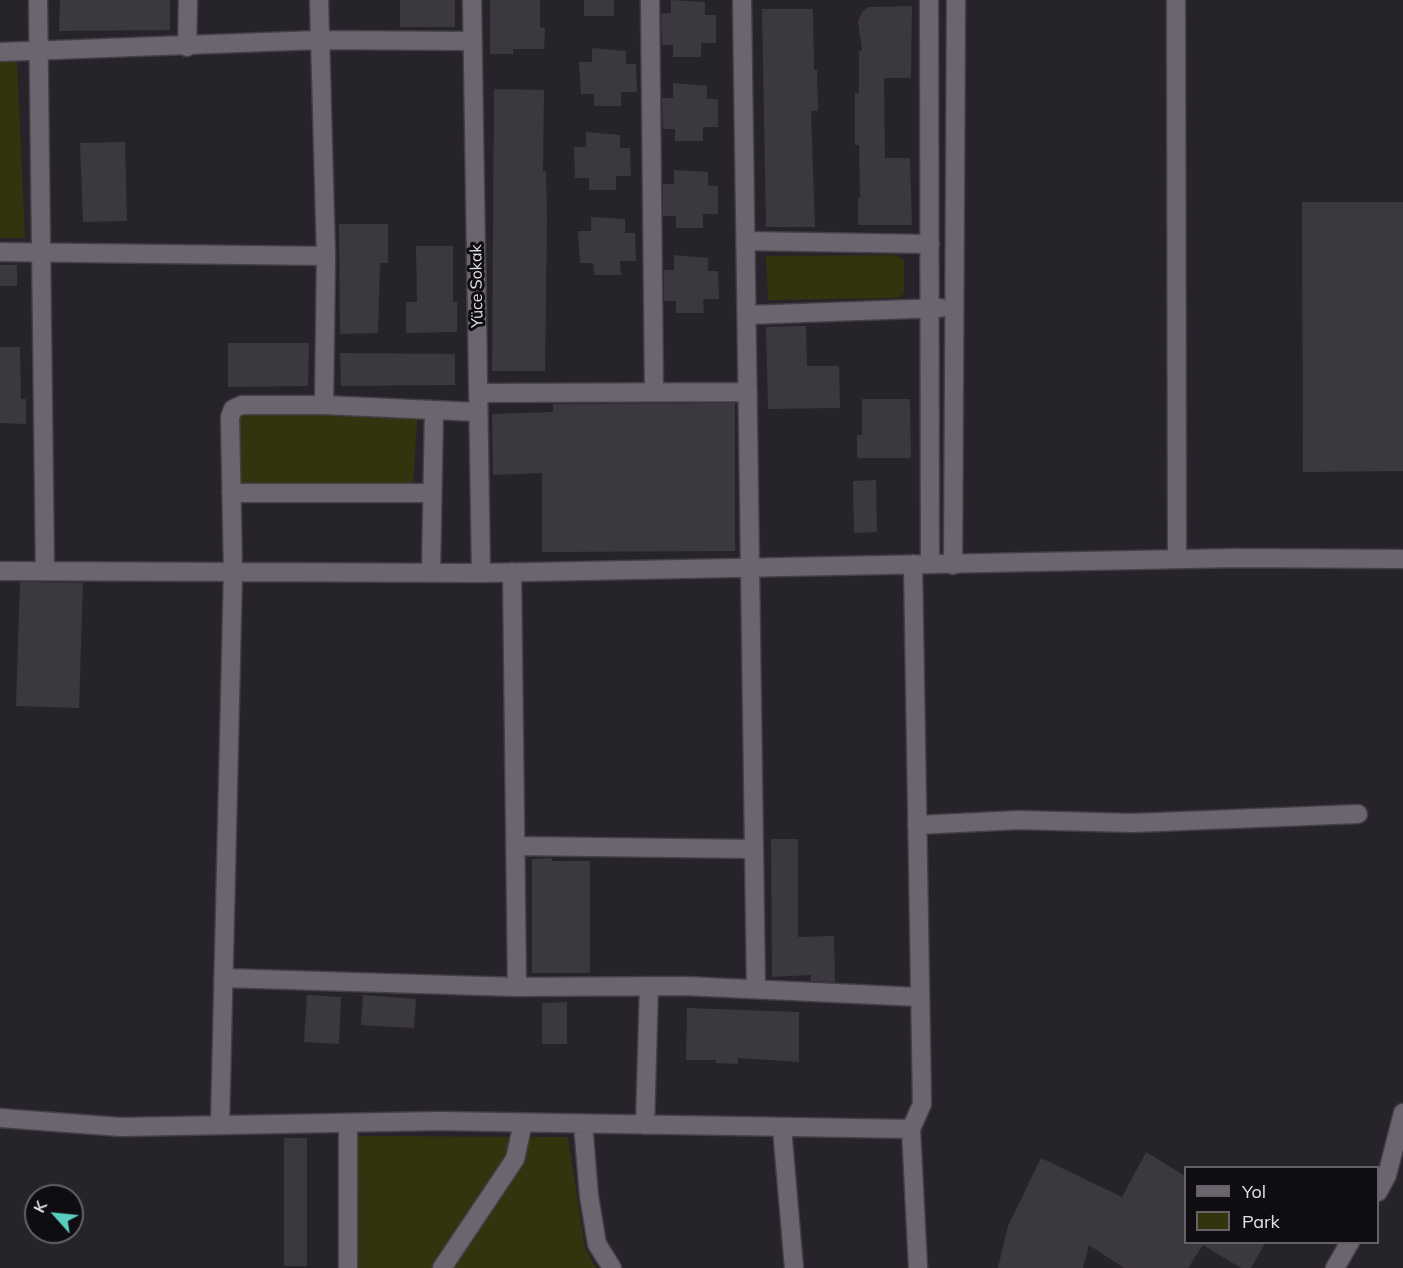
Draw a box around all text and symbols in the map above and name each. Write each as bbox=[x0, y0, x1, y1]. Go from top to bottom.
street label: Yüce Sokak bbox=[467, 244, 487, 328]
legend bbox=[1184, 1166, 1379, 1244]
text: Yol bbox=[1242, 1180, 1266, 1203]
north arrow bbox=[24, 1184, 84, 1244]
text: K bbox=[28, 1197, 51, 1216]
text: Park bbox=[1242, 1210, 1280, 1233]

